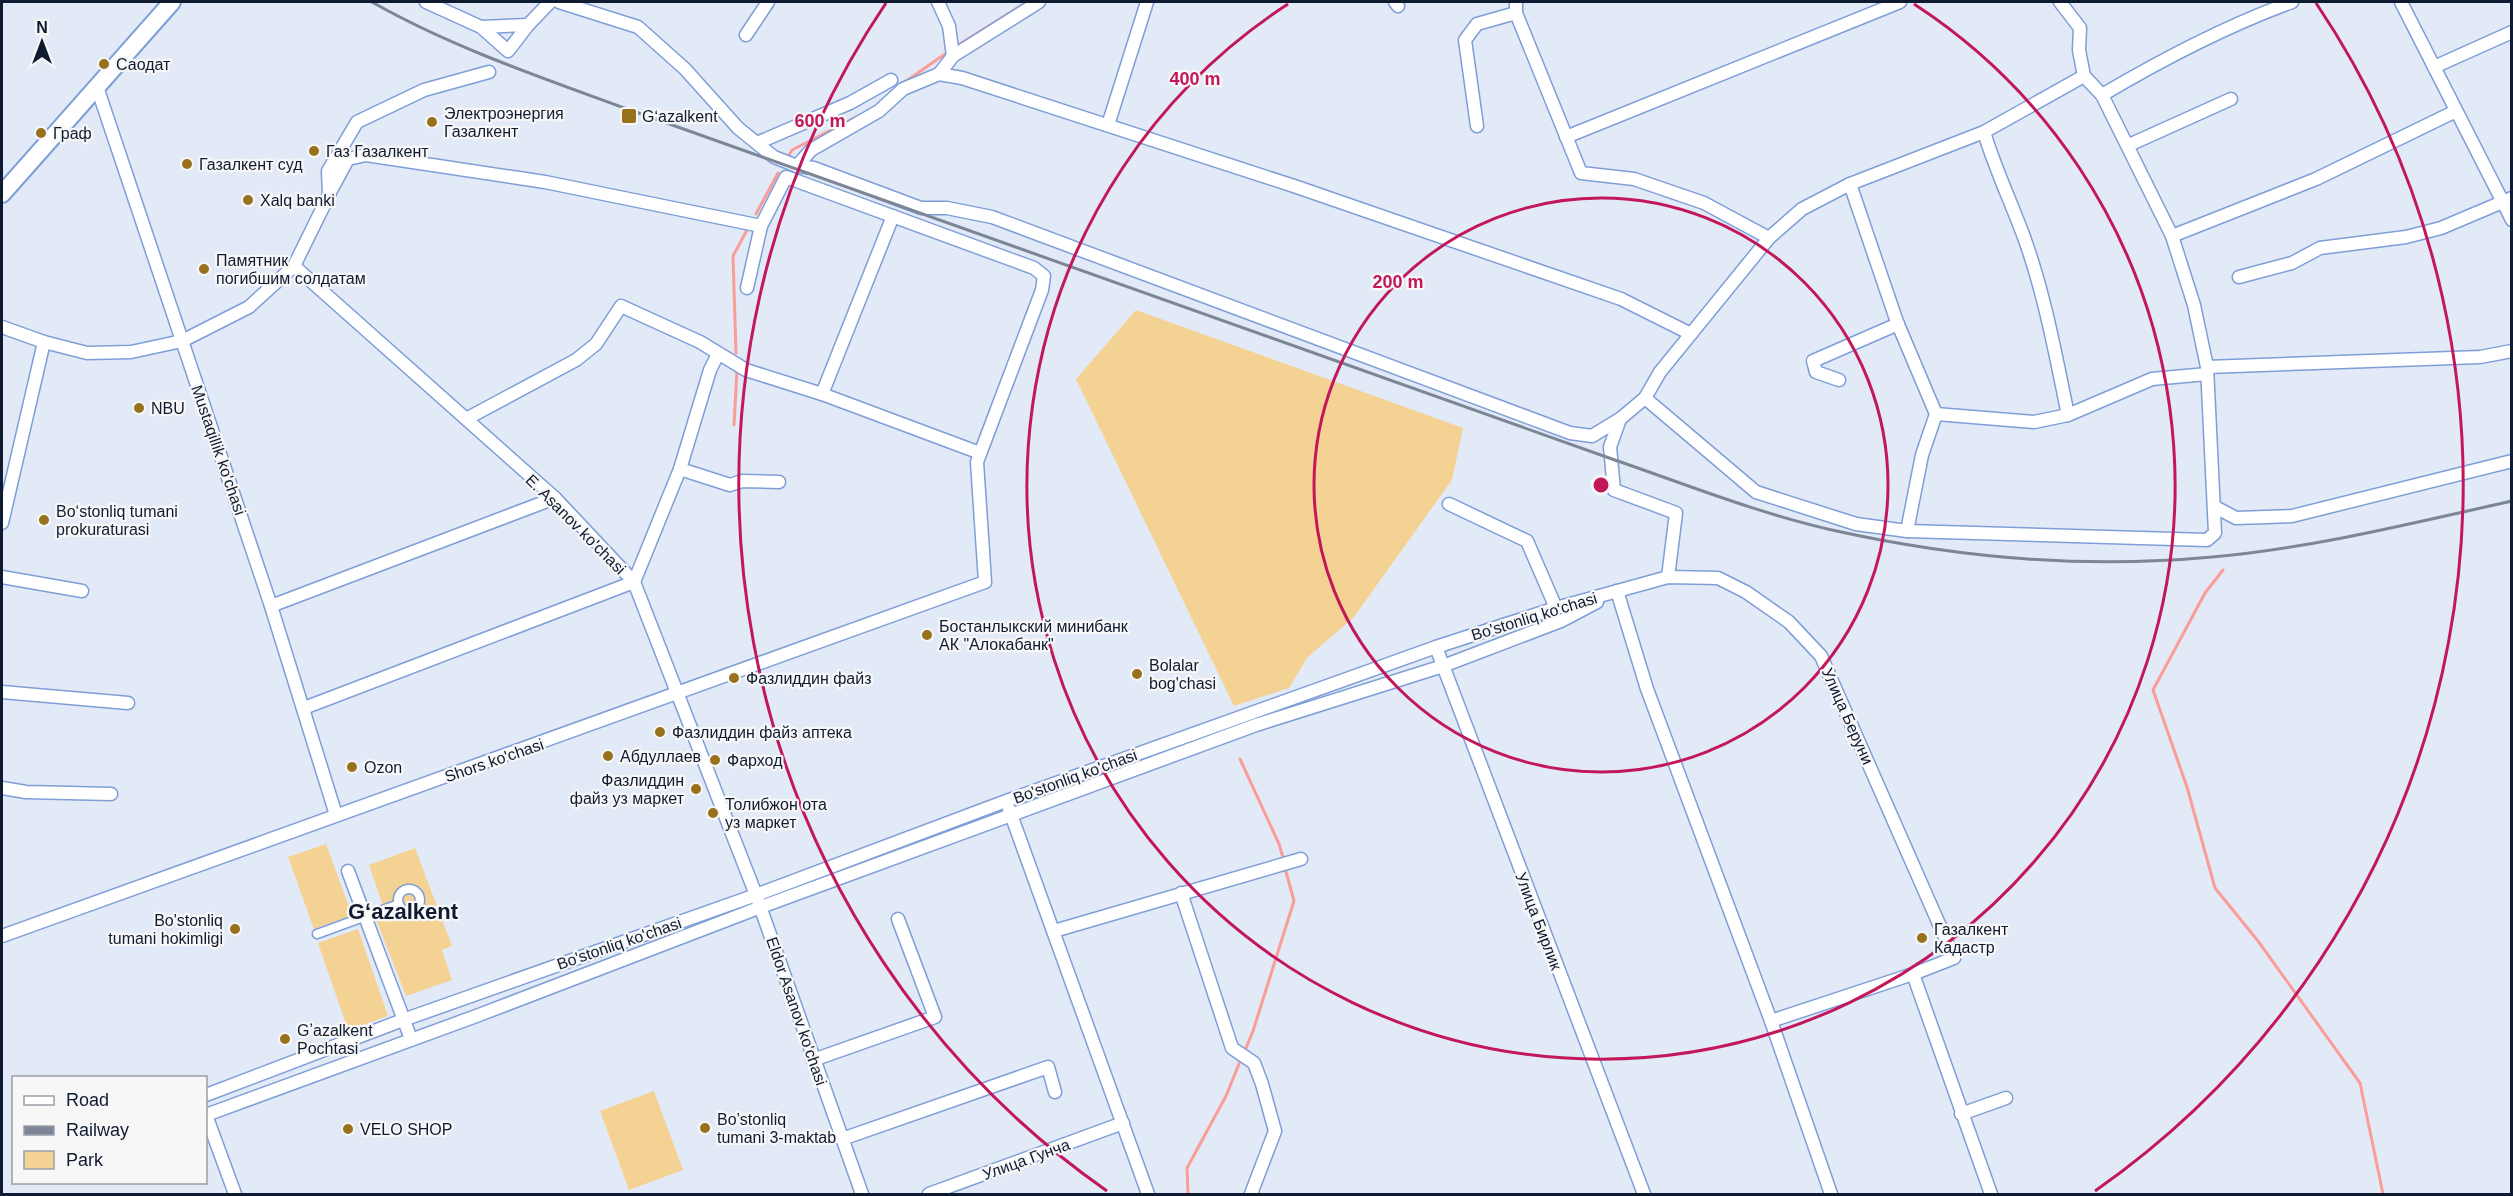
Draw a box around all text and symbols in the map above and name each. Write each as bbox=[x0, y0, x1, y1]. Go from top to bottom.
north arrow bbox=[12, 12, 72, 72]
text: N bbox=[36, 19, 48, 36]
place label: Саодат bbox=[116, 56, 171, 73]
marker: Саодат bbox=[97, 57, 111, 71]
text: 400 m bbox=[1169, 69, 1221, 89]
place label: Электроэнергия Газалкент bbox=[444, 105, 564, 140]
marker: Gʻazalkent bbox=[620, 107, 638, 125]
place label: Gʻazalkent bbox=[642, 108, 718, 125]
text: 600 m bbox=[794, 111, 846, 131]
marker: Электроэнергия Газалкент bbox=[425, 115, 439, 129]
place label: Граф bbox=[53, 125, 92, 142]
marker: Граф bbox=[34, 126, 48, 140]
place label: Газ Газалкент bbox=[326, 143, 429, 160]
marker: Газ Газалкент bbox=[307, 144, 321, 158]
place label: Газалкент суд bbox=[199, 156, 303, 173]
marker: Газалкент суд bbox=[180, 157, 194, 171]
place label: Xalq banki bbox=[260, 192, 335, 209]
marker: Xalq banki bbox=[241, 193, 255, 207]
place label: Памятник погибшим солдатам bbox=[216, 252, 366, 287]
marker: Памятник погибшим солдатам bbox=[197, 262, 211, 276]
text: 200 m bbox=[1372, 272, 1424, 292]
street label: Mustaqillik ko'chasi bbox=[188, 383, 249, 517]
place label: NBU bbox=[151, 400, 185, 417]
marker: NBU bbox=[132, 401, 146, 415]
street label: E. Asanov ko'chasi bbox=[522, 471, 629, 578]
centre of rings bbox=[1591, 475, 1611, 495]
place label: Bo‘stonliq tumani prokuraturasi bbox=[56, 503, 178, 538]
marker: Bo‘stonliq tumani prokuraturasi bbox=[37, 513, 51, 527]
street label: Bo'stonliq ko'chasi bbox=[1469, 589, 1599, 644]
place label: Бостанлыкский минибанк АК "Алокабанк" bbox=[939, 618, 1129, 653]
marker: Бостанлыкский минибанк АК "Алокабанк" bbox=[920, 628, 934, 642]
place label: Bolalar bog'chasi bbox=[1149, 657, 1216, 692]
street label: Улица Беруни bbox=[1819, 665, 1876, 767]
marker: Bolalar bog'chasi bbox=[1130, 667, 1144, 681]
place label: Фазлиддин файз bbox=[746, 670, 872, 687]
marker: Фазлиддин файз bbox=[727, 671, 741, 685]
place label: Фазлиддин файз аптека bbox=[672, 724, 852, 741]
marker: Фазлиддин файз аптека bbox=[653, 725, 667, 739]
street label: Shors ko'chasi bbox=[442, 736, 546, 785]
street label: Bo'stonliq ko'chasi bbox=[1011, 746, 1139, 807]
place label: Абдуллаев bbox=[620, 748, 701, 765]
marker: Абдуллаев bbox=[601, 749, 615, 763]
place label: Фарход bbox=[727, 752, 783, 769]
marker: Фарход bbox=[708, 753, 722, 767]
place label: Ozon bbox=[364, 759, 402, 776]
marker: Ozon bbox=[345, 760, 359, 774]
place label: Фазлиддин файз уз маркет bbox=[570, 772, 685, 807]
marker: Фазлиддин файз уз маркет bbox=[689, 782, 703, 796]
place label: Толибжон ота уз маркет bbox=[725, 796, 827, 831]
marker: Толибжон ота уз маркет bbox=[706, 806, 720, 820]
street label: Улица Бирлик bbox=[1512, 870, 1565, 973]
district label: Gʻazalkent bbox=[348, 899, 459, 924]
place label: Bo'stonliq tumani hokimligi bbox=[108, 912, 223, 947]
street label: Bo'stonliq ko'chasi bbox=[555, 914, 684, 973]
place label: Газалкент Кадастр bbox=[1934, 921, 2009, 956]
marker: Bo'stonliq tumani hokimligi bbox=[228, 922, 242, 936]
marker: Газалкент Кадастр bbox=[1915, 931, 1929, 945]
street label: Eldor Asanov ko'chasi bbox=[763, 935, 830, 1088]
place label: Gʼazalkent Pochtasi bbox=[297, 1022, 373, 1057]
marker: Gʼazalkent Pochtasi bbox=[278, 1032, 292, 1046]
legend bbox=[12, 1076, 207, 1184]
text: Road bbox=[66, 1090, 109, 1110]
place label: Bo’stonliq tumani 3-maktab bbox=[717, 1111, 836, 1146]
text: Railway bbox=[66, 1120, 129, 1140]
place label: VELO SHOP bbox=[360, 1121, 452, 1138]
marker: Bo’stonliq tumani 3-maktab bbox=[698, 1121, 712, 1135]
marker: VELO SHOP bbox=[341, 1122, 355, 1136]
street label: Улица Гунча bbox=[980, 1136, 1072, 1183]
text: Park bbox=[66, 1150, 104, 1170]

